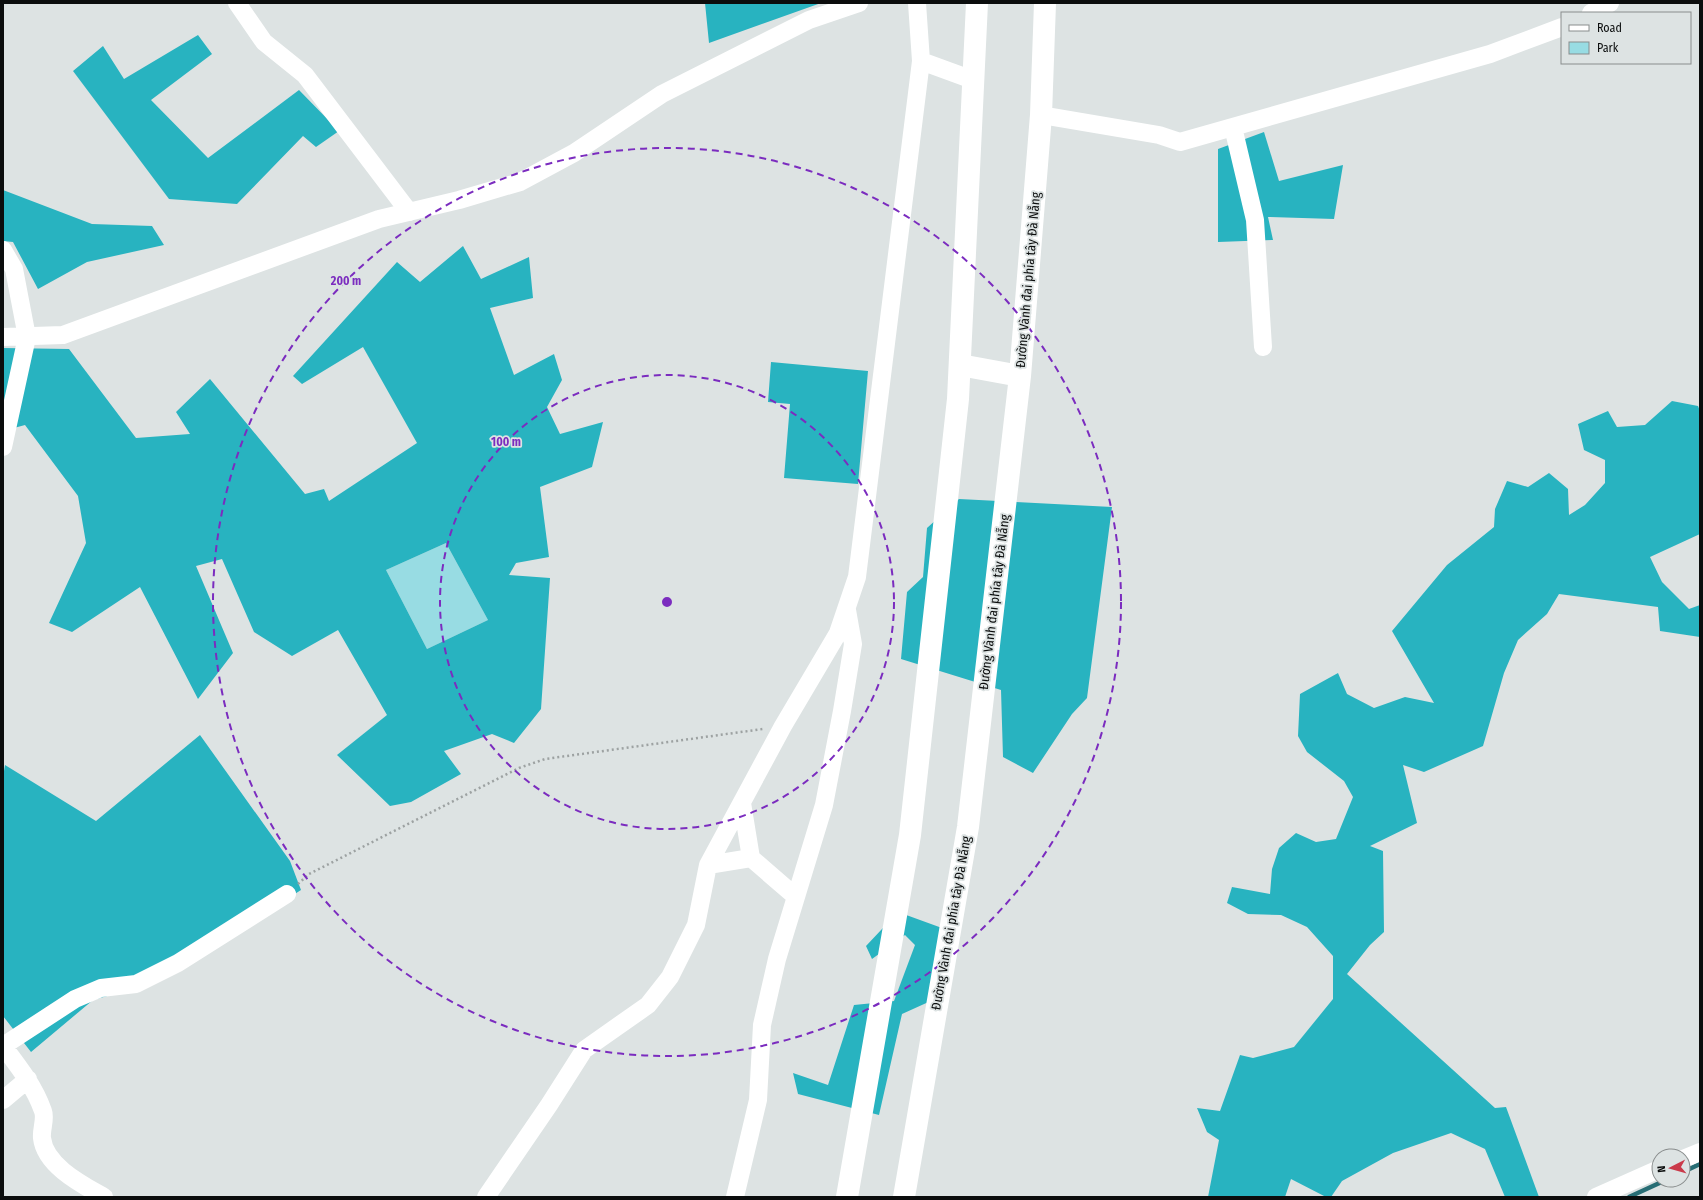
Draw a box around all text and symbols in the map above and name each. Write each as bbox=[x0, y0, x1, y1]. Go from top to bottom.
legend bbox=[1561, 12, 1691, 64]
text: Road bbox=[1597, 21, 1622, 35]
text: Park bbox=[1597, 41, 1619, 55]
street label: Đường Vành đai phía tây Đà Nẵng bbox=[1013, 191, 1043, 369]
text: 200 m bbox=[330, 274, 361, 288]
text: 100 m bbox=[491, 435, 521, 449]
street label: Đường Vành đai phía tây Đà Nẵng bbox=[976, 513, 1012, 691]
centre of rings bbox=[660, 595, 674, 609]
street label: Đường Vành đai phía tây Đà Nẵng bbox=[928, 834, 974, 1011]
north arrow bbox=[1651, 1148, 1691, 1188]
text: N bbox=[1655, 1165, 1668, 1173]

